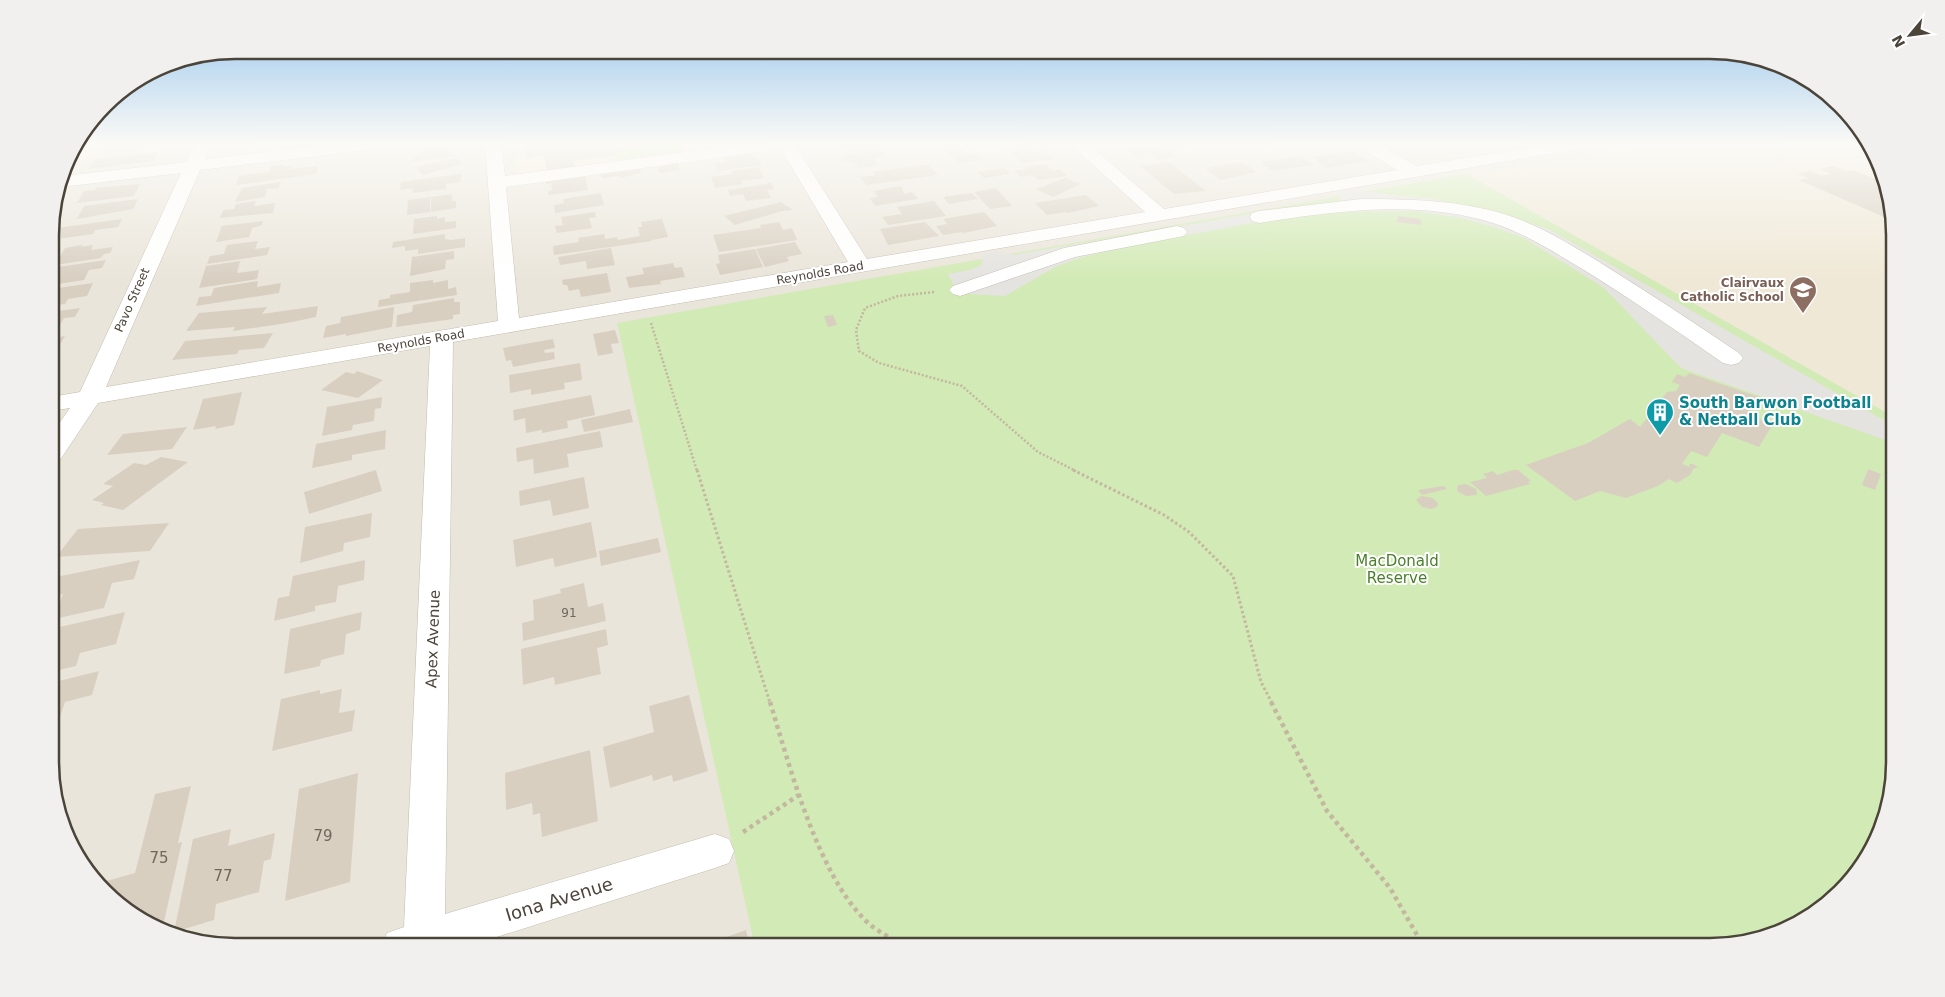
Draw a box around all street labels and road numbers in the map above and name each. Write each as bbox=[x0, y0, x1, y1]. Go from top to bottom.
street label: Reynolds Road bbox=[775, 258, 865, 288]
street label: Pavo Street bbox=[112, 265, 152, 334]
street label: Reynolds Road bbox=[376, 326, 466, 356]
street label: Apex Avenue bbox=[422, 590, 444, 688]
street label: Iona Avenue bbox=[503, 873, 615, 925]

